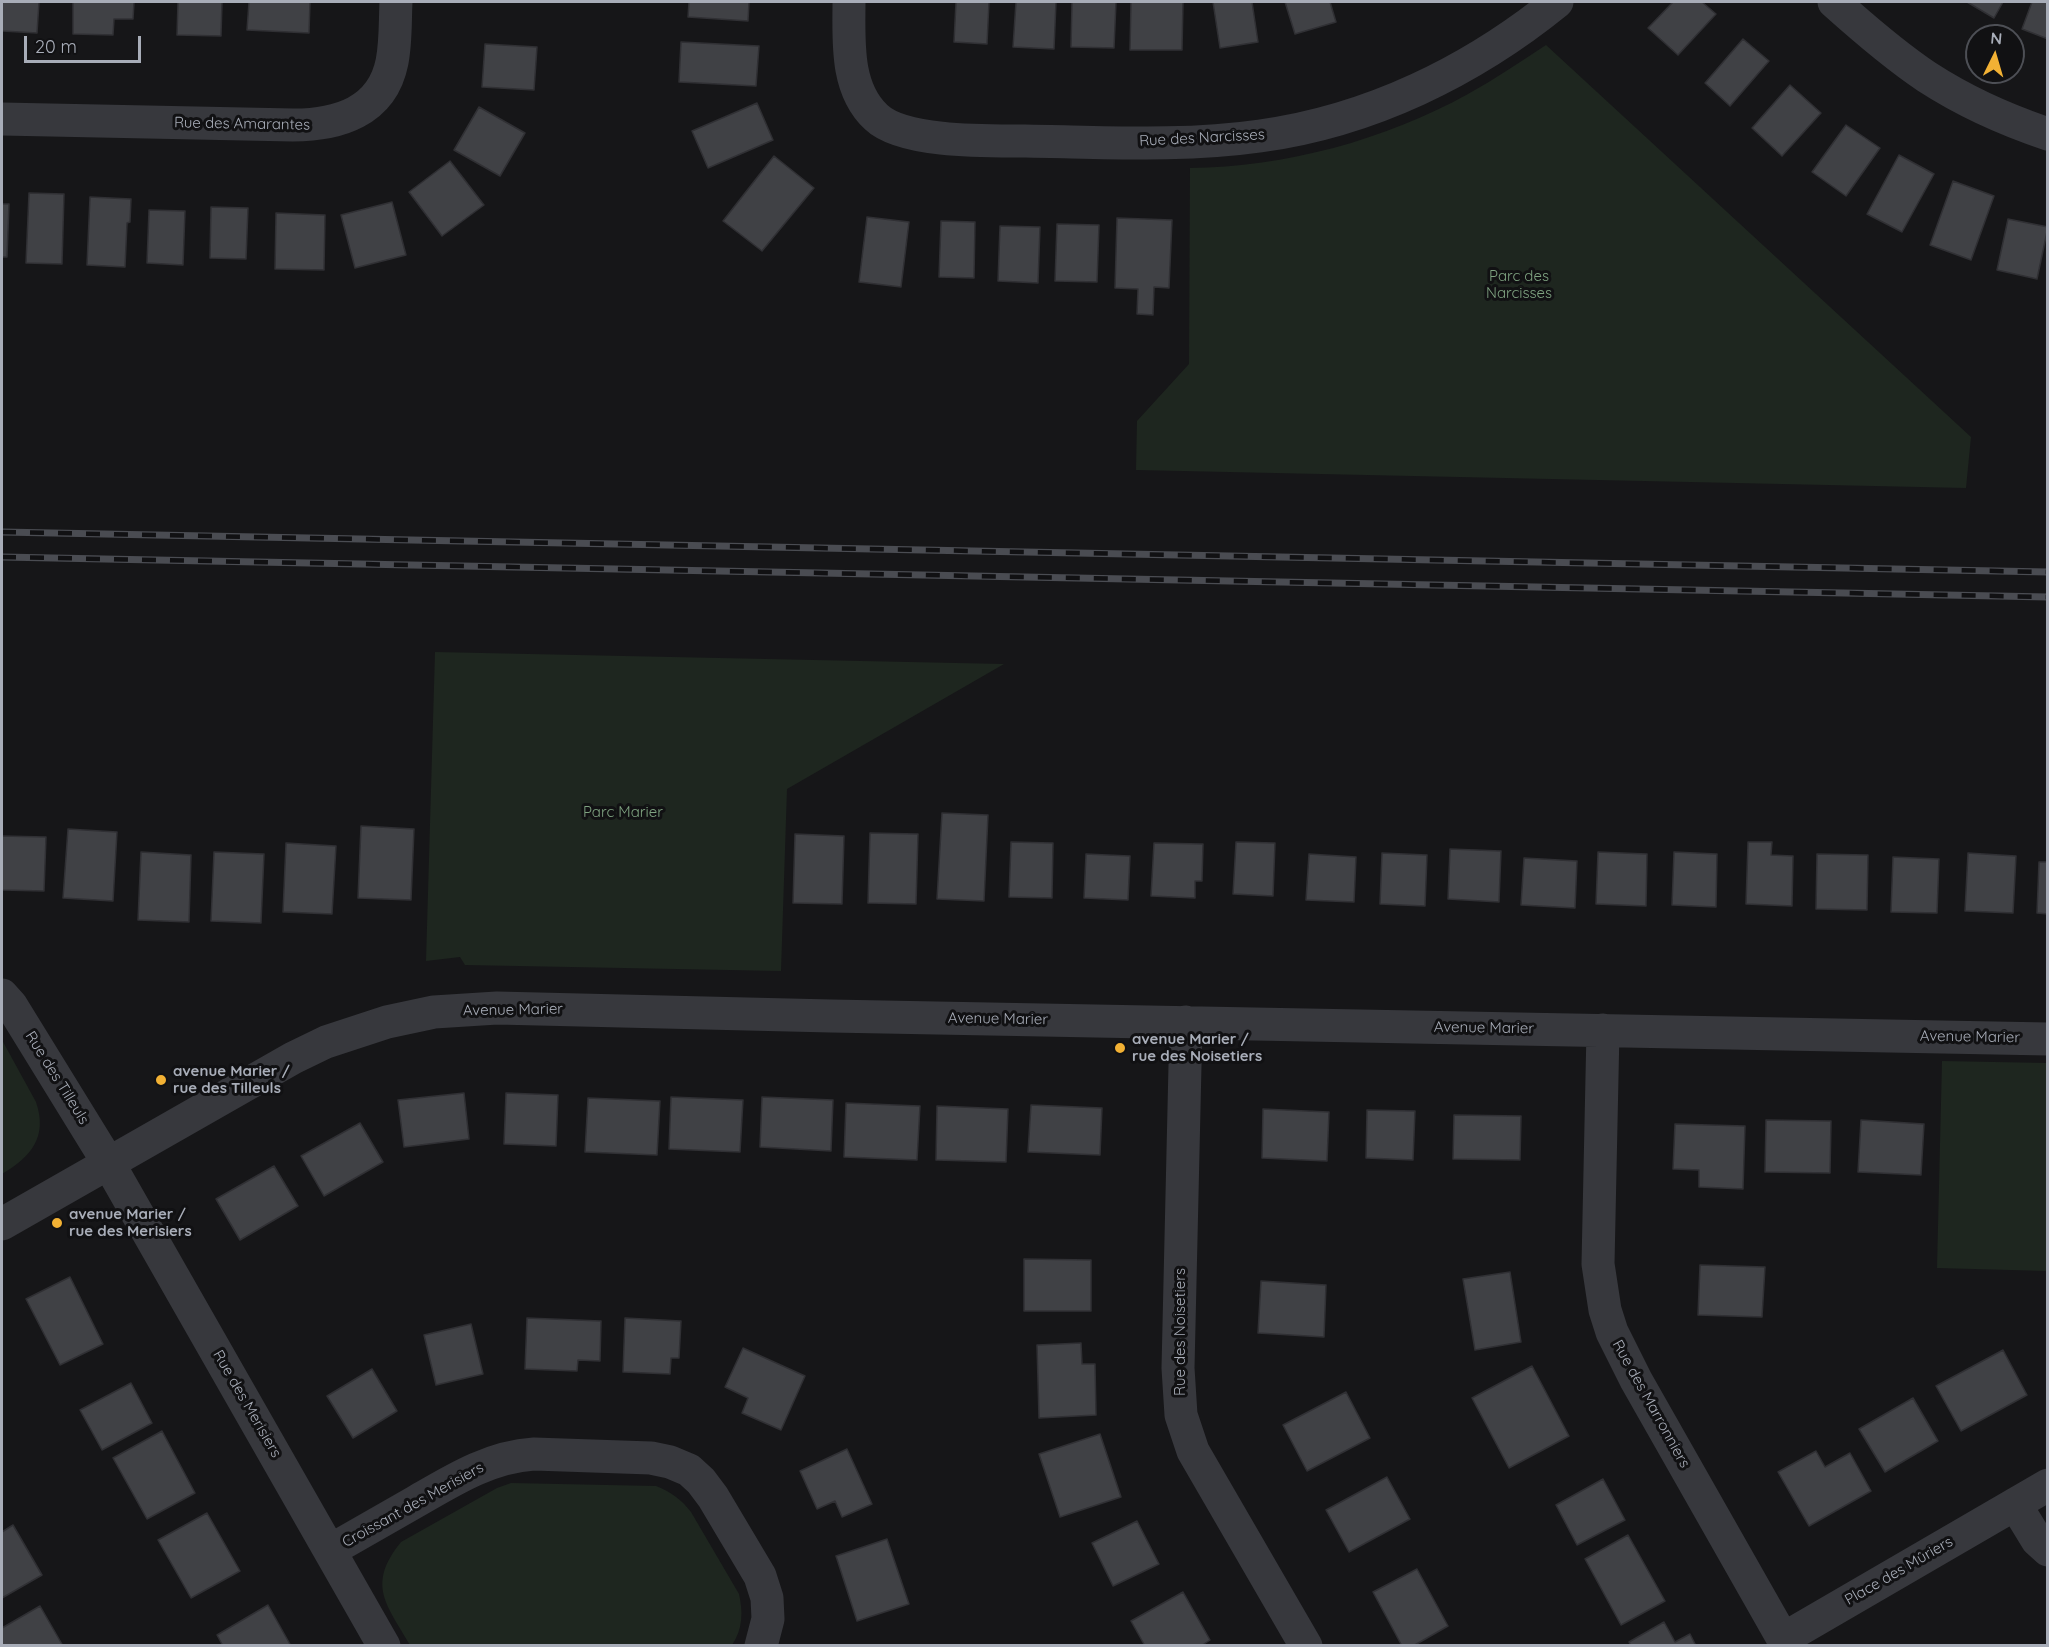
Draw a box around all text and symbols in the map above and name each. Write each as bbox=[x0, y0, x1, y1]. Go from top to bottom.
scale bar bbox=[27, 24, 144, 62]
north arrow bbox=[1965, 24, 2025, 84]
text: N bbox=[1990, 28, 2003, 49]
text: 20 m bbox=[35, 35, 77, 58]
street label: Rue des Amarantes bbox=[174, 114, 310, 134]
street label: Rue des Narcisses bbox=[1139, 126, 1265, 150]
park label: Parc des Narcisses bbox=[1486, 267, 1552, 302]
park label: Parc Marier bbox=[583, 803, 663, 821]
street label: Avenue Marier bbox=[463, 1000, 563, 1020]
street label: Avenue Marier bbox=[948, 1009, 1048, 1029]
street label: Avenue Marier bbox=[1434, 1018, 1534, 1038]
street label: Avenue Marier bbox=[1920, 1027, 2020, 1047]
street label: Rue des Tilleuls bbox=[21, 1028, 93, 1128]
place label: avenue Marier / rue des Noisetiers bbox=[1132, 1030, 1262, 1065]
marker: avenue Marier / rue des Noisetiers bbox=[1113, 1041, 1127, 1055]
place label: avenue Marier / rue des Tilleuls bbox=[173, 1062, 290, 1097]
marker: avenue Marier / rue des Tilleuls bbox=[154, 1073, 168, 1087]
place label: avenue Marier / rue des Merisiers bbox=[69, 1205, 192, 1240]
marker: avenue Marier / rue des Merisiers bbox=[50, 1216, 64, 1230]
street label: Rue des Noisetiers bbox=[1171, 1268, 1189, 1396]
street label: Rue des Marronniers bbox=[1608, 1337, 1694, 1471]
street label: Rue des Merisiers bbox=[209, 1347, 285, 1461]
street label: Croissant des Merisiers bbox=[339, 1459, 487, 1551]
street label: Place des Mûriers bbox=[1842, 1533, 1956, 1609]

